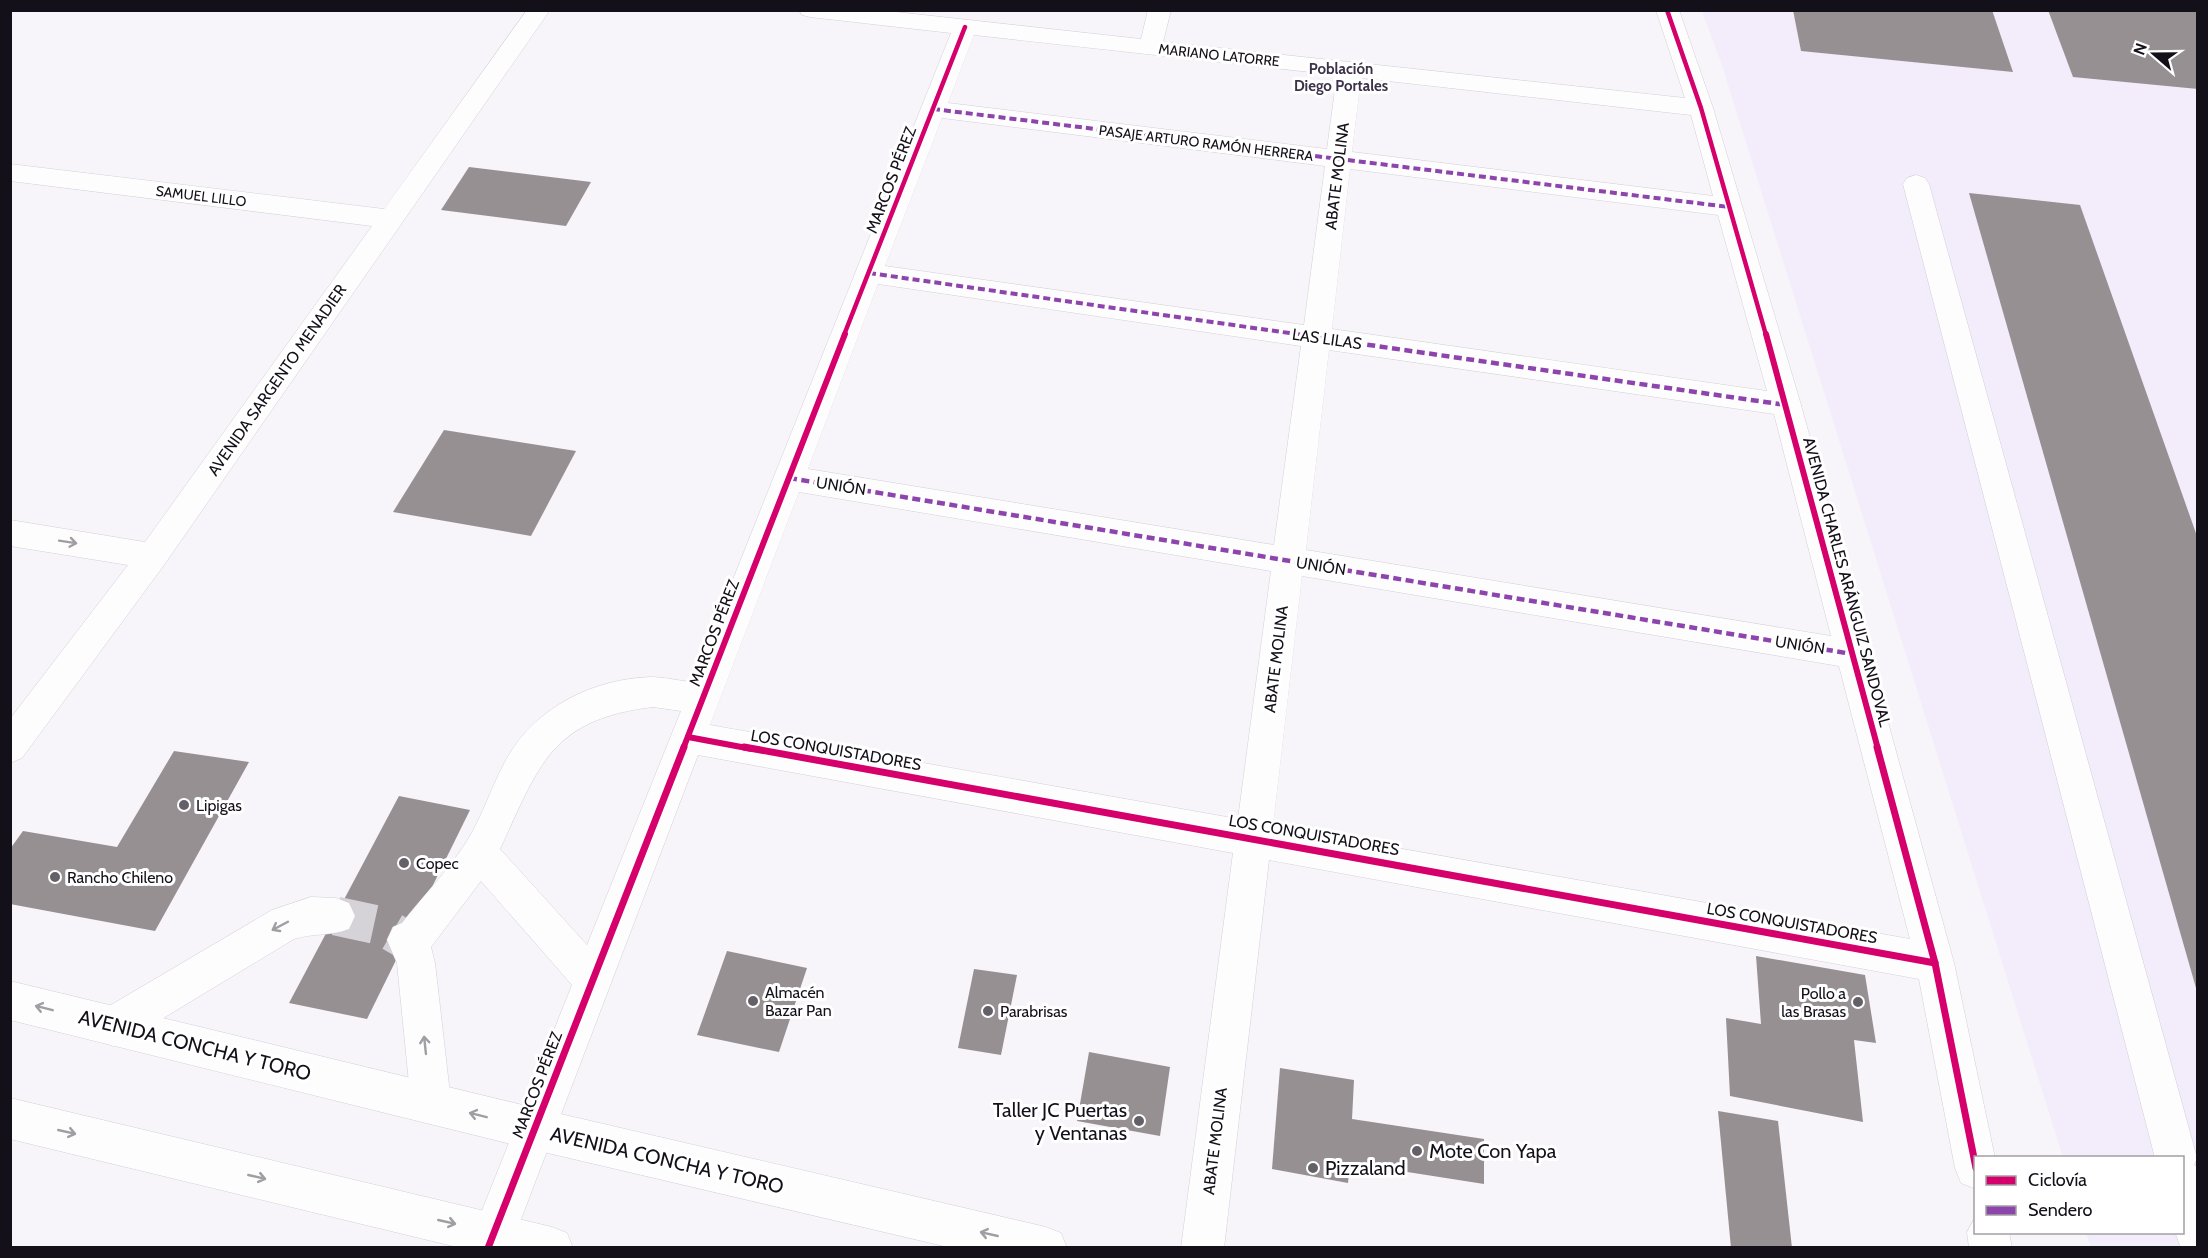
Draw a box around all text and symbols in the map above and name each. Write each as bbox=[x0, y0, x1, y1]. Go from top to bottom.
north arrow bbox=[2124, 24, 2184, 84]
street label: MARIANO LATORRE bbox=[1157, 40, 1281, 70]
text: N bbox=[2130, 40, 2151, 58]
district label: Población Diego Portales bbox=[1294, 60, 1388, 95]
street label: PASAJE ARTURO RAMÓN HERRERA bbox=[1098, 121, 1315, 165]
street label: ABATE MOLINA bbox=[1321, 121, 1353, 231]
street label: MARCOS PÉREZ bbox=[862, 124, 920, 236]
street label: SAMUEL LILLO bbox=[155, 182, 248, 211]
street label: AVENIDA SARGENTO MENADIER bbox=[204, 281, 351, 479]
street label: LAS LILAS bbox=[1291, 325, 1363, 353]
street label: AVENIDA CHARLES ARÁNGUIZ SANDOVAL bbox=[1799, 435, 1895, 729]
street label: UNIÓN bbox=[815, 473, 867, 499]
one-way arrow bbox=[58, 537, 78, 548]
street label: UNIÓN bbox=[1295, 553, 1347, 579]
street label: MARCOS PÉREZ bbox=[685, 577, 743, 689]
street label: ABATE MOLINA bbox=[1260, 604, 1292, 714]
street label: UNIÓN bbox=[1774, 632, 1826, 658]
street label: LOS CONQUISTADORES bbox=[749, 726, 923, 774]
place label: Lipigas bbox=[196, 796, 242, 815]
marker: Lipigas bbox=[177, 798, 191, 812]
street label: LOS CONQUISTADORES bbox=[1227, 811, 1401, 859]
place label: Copec bbox=[416, 854, 459, 873]
marker: Copec bbox=[397, 856, 411, 870]
place label: Rancho Chileno bbox=[67, 868, 173, 887]
marker: Rancho Chileno bbox=[48, 870, 62, 884]
street label: LOS CONQUISTADORES bbox=[1705, 899, 1879, 947]
one-way arrow bbox=[272, 920, 289, 932]
place label: Almacén Bazar Pan bbox=[765, 983, 832, 1020]
place label: Pollo a las Brasas bbox=[1781, 984, 1846, 1021]
marker: Almacén Bazar Pan bbox=[746, 994, 760, 1008]
marker: Pollo a las Brasas bbox=[1851, 995, 1865, 1009]
one-way arrow bbox=[35, 1002, 54, 1014]
place label: Parabrisas bbox=[1000, 1002, 1068, 1021]
street label: AVENIDA CONCHA Y TORO bbox=[76, 1004, 314, 1086]
marker: Parabrisas bbox=[981, 1004, 995, 1018]
street label: MARCOS PÉREZ bbox=[508, 1029, 566, 1141]
one-way arrow bbox=[419, 1035, 430, 1055]
street label: ABATE MOLINA bbox=[1199, 1086, 1231, 1196]
place label: Taller JC Puertas y Ventanas bbox=[993, 1098, 1127, 1145]
one-way arrow bbox=[469, 1108, 488, 1120]
marker: Taller JC Puertas y Ventanas bbox=[1132, 1114, 1146, 1128]
street label: AVENIDA CONCHA Y TORO bbox=[548, 1121, 786, 1199]
one-way arrow bbox=[57, 1127, 77, 1138]
place label: Mote Con Yapa bbox=[1429, 1139, 1557, 1163]
marker: Mote Con Yapa bbox=[1410, 1144, 1424, 1158]
place label: Pizzaland bbox=[1325, 1156, 1406, 1180]
legend bbox=[1974, 1156, 2184, 1234]
marker: Pizzaland bbox=[1306, 1161, 1320, 1175]
text: Ciclovía bbox=[2028, 1169, 2087, 1191]
one-way arrow bbox=[247, 1172, 266, 1184]
text: Sendero bbox=[2028, 1199, 2092, 1221]
one-way arrow bbox=[437, 1217, 456, 1229]
one-way arrow bbox=[979, 1228, 998, 1240]

